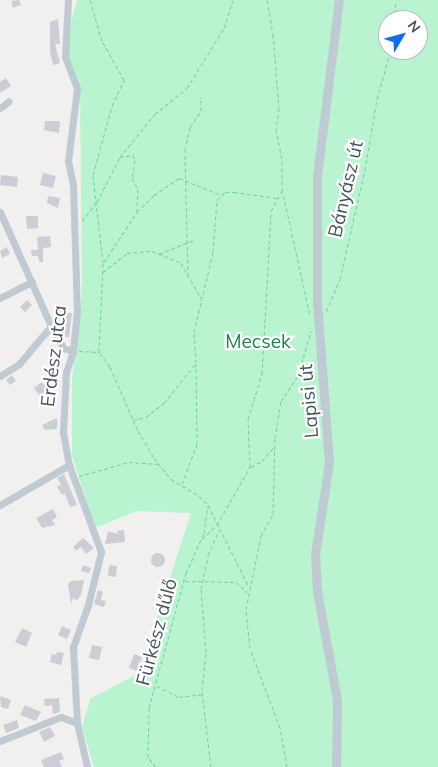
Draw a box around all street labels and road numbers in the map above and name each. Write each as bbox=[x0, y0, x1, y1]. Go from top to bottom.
street label: Bányász út bbox=[324, 138, 368, 240]
street label: Erdész utca bbox=[36, 304, 72, 408]
street label: Lapisi út bbox=[294, 363, 324, 439]
street label: Fürkész dűlő bbox=[132, 576, 182, 688]

